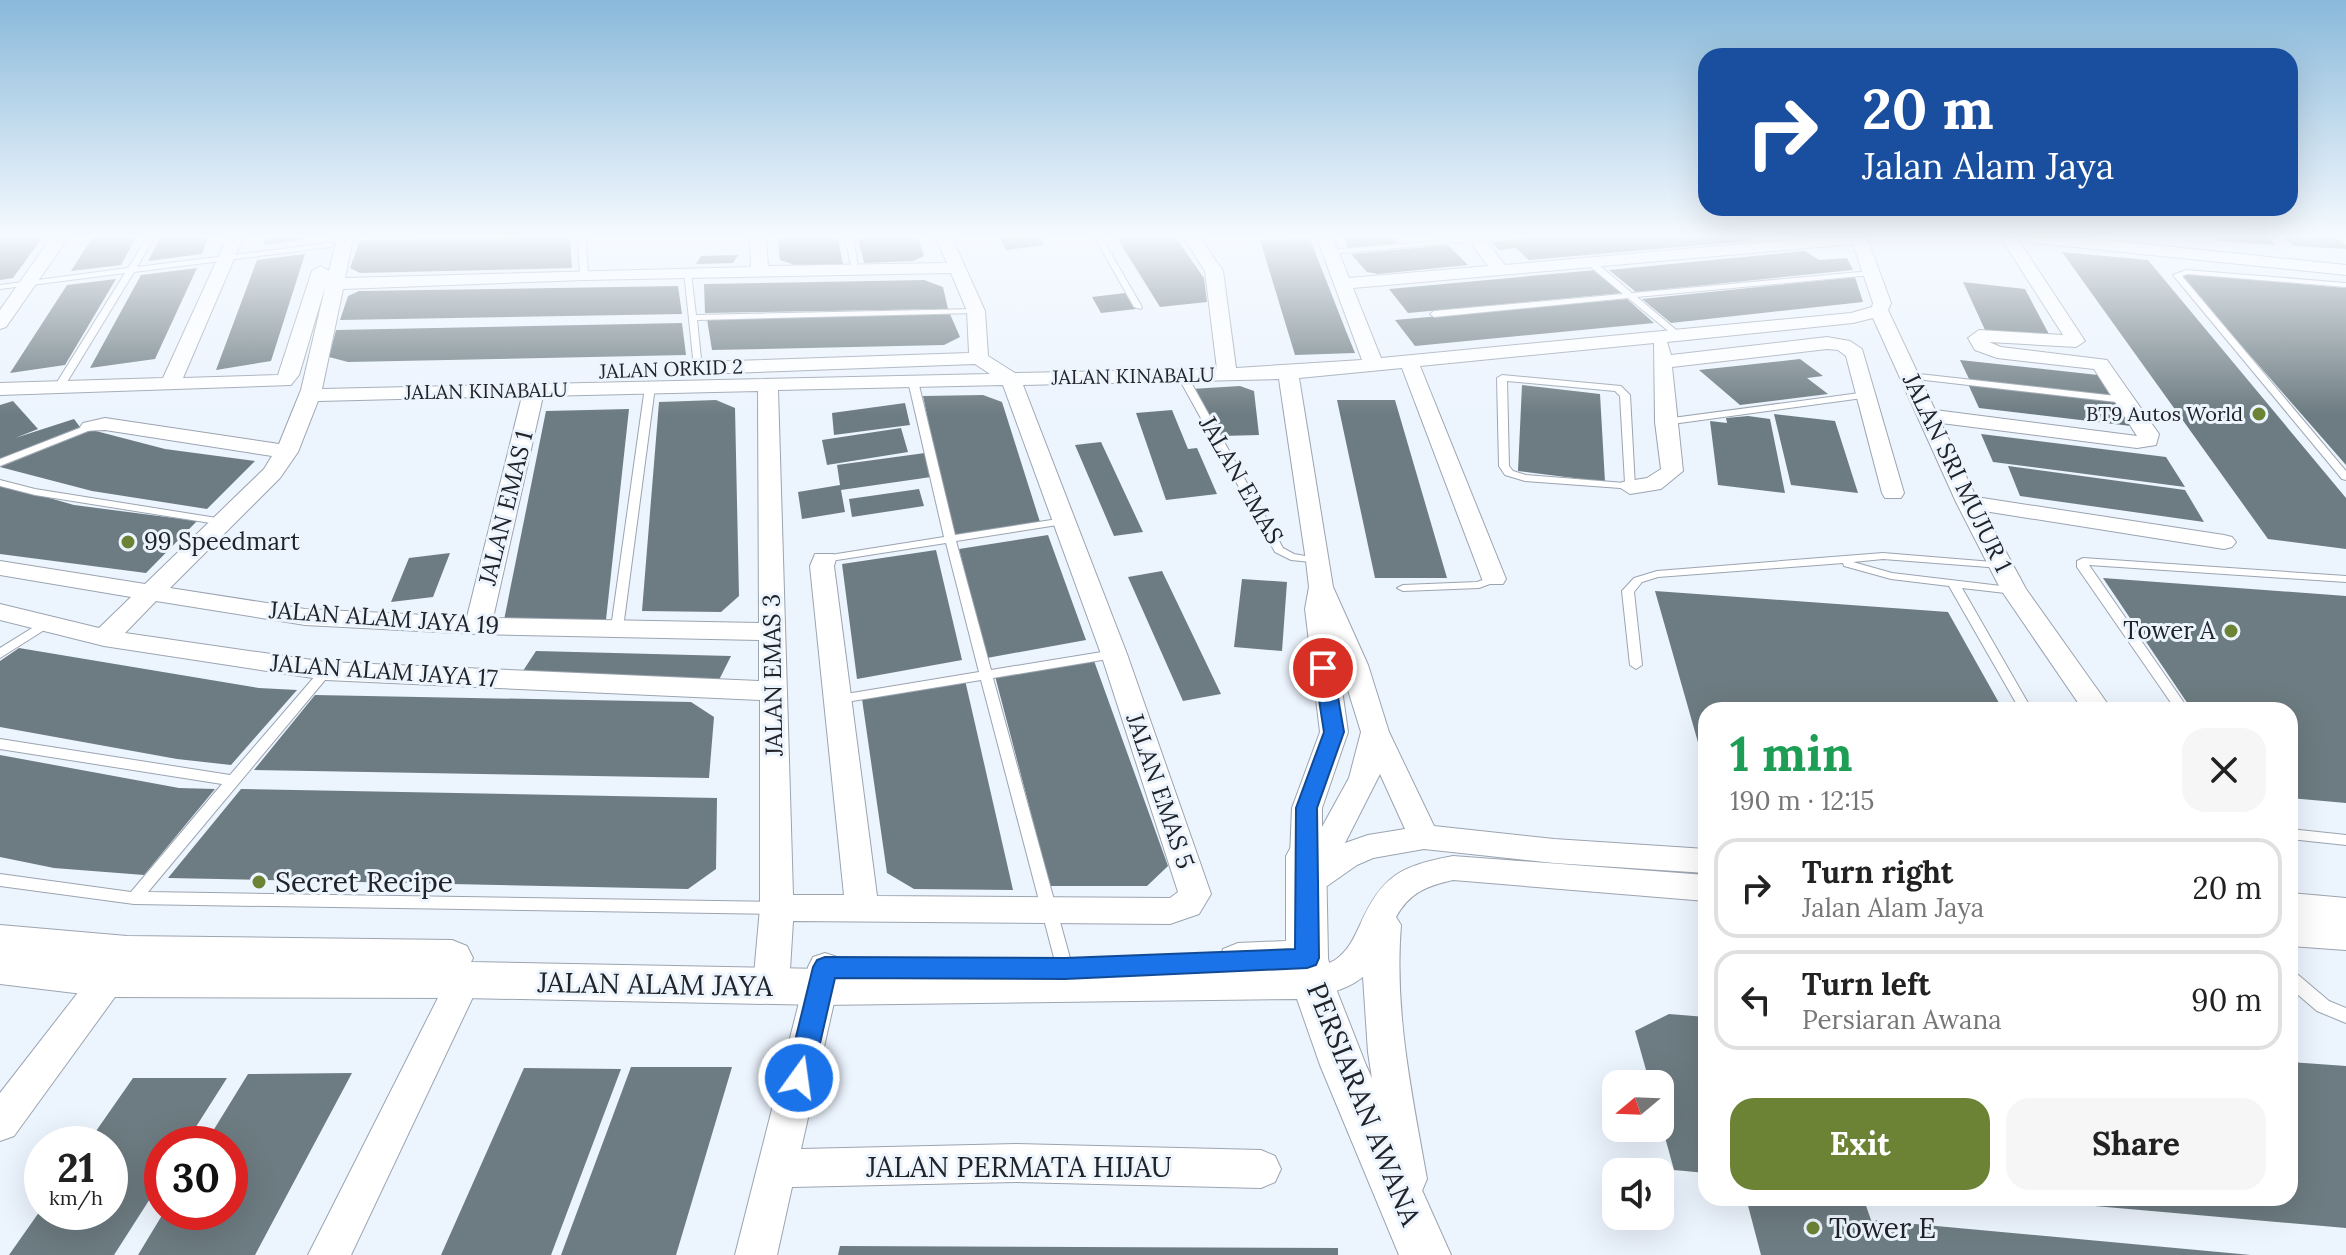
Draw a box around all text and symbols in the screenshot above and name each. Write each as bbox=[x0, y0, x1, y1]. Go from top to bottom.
text: 20 m bbox=[1862, 73, 1994, 144]
icon: right bbox=[1730, 80, 1834, 184]
text: Jalan Alam Jaya bbox=[1862, 143, 2114, 189]
street label: JALAN ORKID 2 bbox=[598, 353, 743, 384]
street label: JALAN KINABALU bbox=[1050, 362, 1215, 389]
street label: JALAN SRI MUJUR 1 bbox=[1895, 367, 2019, 577]
street label: JALAN KINABALU bbox=[403, 377, 568, 404]
place label: BT9 Autos World bbox=[2086, 401, 2243, 426]
marker: BT9 Autos World bbox=[2250, 405, 2268, 423]
street label: JALAN EMAS bbox=[1192, 409, 1291, 549]
street label: JALAN EMAS 1 bbox=[471, 428, 540, 589]
place label: 99 Speedmart bbox=[144, 526, 300, 557]
marker: 99 Speedmart bbox=[119, 533, 137, 551]
street label: JALAN ALAM JAYA 19 bbox=[267, 594, 500, 641]
street label: JALAN EMAS 3 bbox=[756, 594, 789, 758]
place label: Tower A bbox=[2123, 615, 2216, 646]
marker: Tower A bbox=[2222, 622, 2240, 640]
pin bbox=[1289, 634, 1357, 702]
icon: arrive bbox=[1301, 646, 1345, 690]
street label: JALAN ALAM JAYA 17 bbox=[268, 647, 499, 694]
street label: JALAN EMAS 5 bbox=[1119, 708, 1202, 873]
text: 1 min bbox=[1730, 723, 1853, 784]
button: close bbox=[2182, 728, 2266, 812]
text: 190 m · 12:15 bbox=[1730, 784, 1874, 817]
text: Turn right bbox=[1802, 853, 1953, 891]
place label: Secret Recipe bbox=[275, 864, 453, 900]
icon: right bbox=[1734, 866, 1778, 910]
text: 20 m bbox=[2193, 869, 2262, 907]
marker: Secret Recipe bbox=[250, 873, 268, 891]
text: Jalan Alam Jaya bbox=[1802, 891, 1984, 924]
street label: JALAN ALAM JAYA bbox=[536, 964, 773, 1004]
text: Turn left bbox=[1802, 965, 1930, 1003]
street label: PERSIARAN AWANA bbox=[1299, 977, 1429, 1231]
icon: left bbox=[1734, 978, 1778, 1022]
text: 90 m bbox=[2191, 981, 2262, 1019]
text: Persiaran Awana bbox=[1802, 1003, 2002, 1036]
position arrow bbox=[757, 1036, 841, 1120]
north arrow bbox=[1602, 1070, 1674, 1142]
map controls bbox=[1602, 1070, 1674, 1230]
button: Exit bbox=[1730, 1098, 1990, 1190]
button: Share bbox=[2006, 1098, 2266, 1190]
speed limit sign: 30 bbox=[144, 1126, 248, 1230]
text: 21 bbox=[57, 1142, 95, 1193]
street label: JALAN PERMATA HIJAU bbox=[865, 1149, 1172, 1185]
button: sound bbox=[1602, 1158, 1674, 1230]
text: km/h bbox=[49, 1185, 103, 1210]
place label: Tower E bbox=[1829, 1210, 1936, 1246]
marker: Tower E bbox=[1804, 1219, 1822, 1237]

